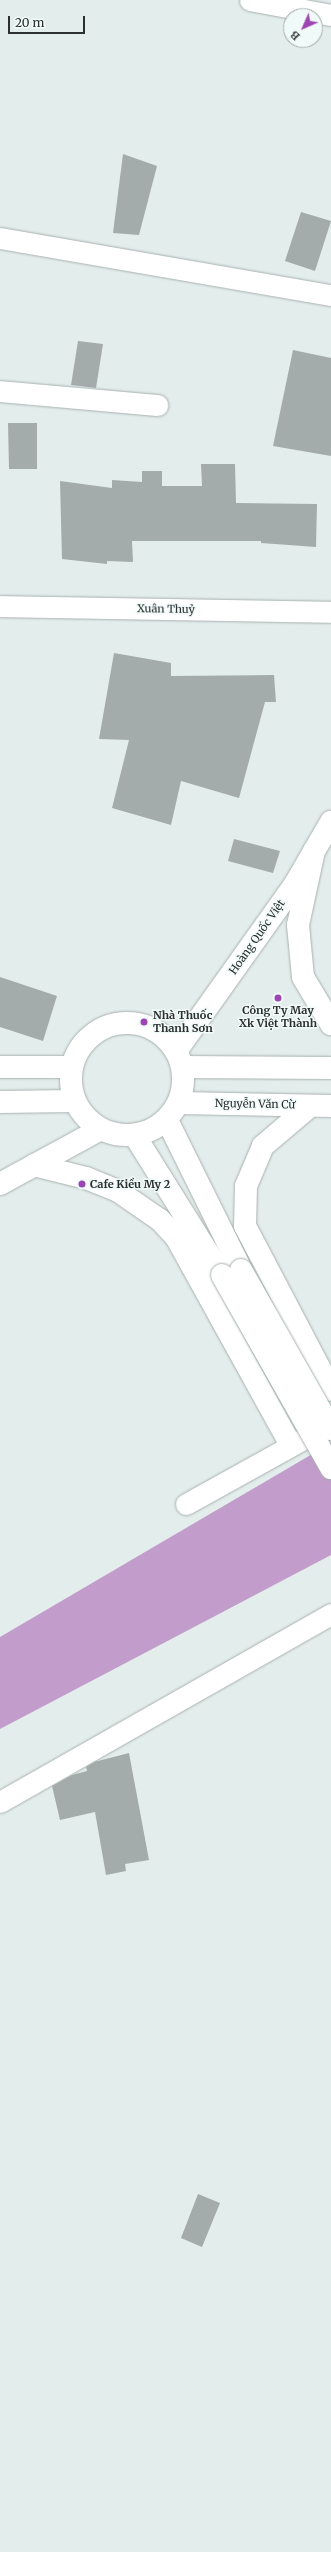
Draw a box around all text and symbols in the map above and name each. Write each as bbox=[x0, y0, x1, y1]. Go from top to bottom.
scale bar bbox=[10, 8, 87, 34]
north arrow bbox=[283, 8, 323, 48]
text: 20 m bbox=[15, 15, 44, 30]
text: B bbox=[288, 28, 303, 43]
street label: Xuân Thuỷ bbox=[137, 602, 195, 616]
street label: Hoàng Quốc Việt bbox=[226, 897, 288, 977]
marker: Công Ty May Xk Việt Thành bbox=[273, 993, 283, 1003]
place label: Công Ty May Xk Việt Thành bbox=[239, 1004, 317, 1030]
place label: Nhà Thuốc Thanh Sơn bbox=[153, 1009, 213, 1035]
marker: Nhà Thuốc Thanh Sơn bbox=[138, 1016, 150, 1028]
street label: Nguyễn Văn Cừ bbox=[215, 1097, 295, 1111]
place label: Cafe Kiều My 2 bbox=[90, 1177, 170, 1191]
marker: Cafe Kiều My 2 bbox=[77, 1179, 87, 1189]

